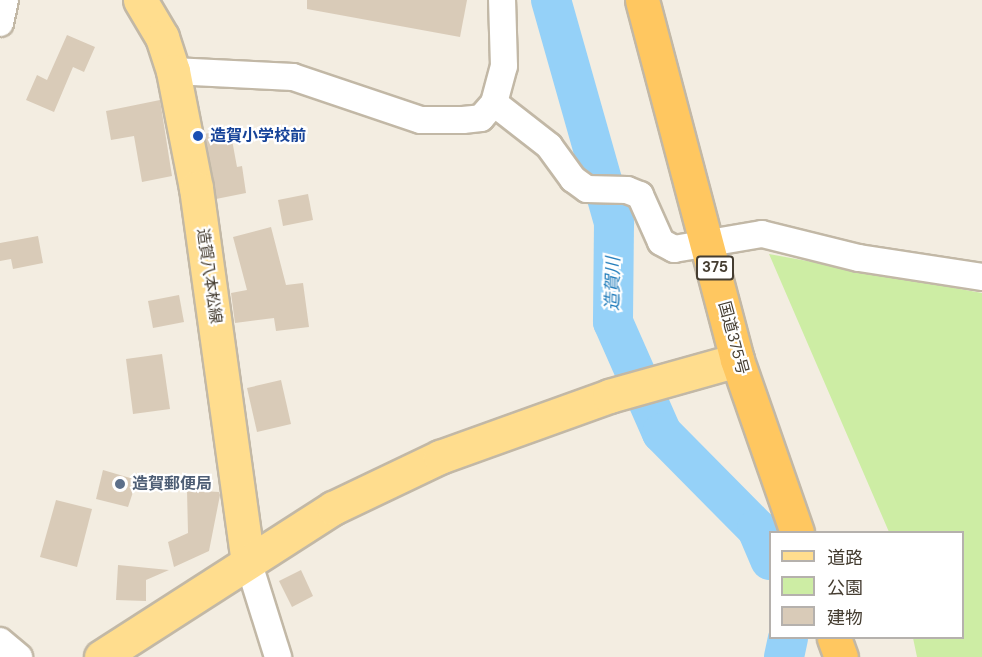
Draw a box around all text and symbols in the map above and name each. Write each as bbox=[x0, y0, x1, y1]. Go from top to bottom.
place label: 造賀小学校前 bbox=[210, 126, 306, 146]
marker: 造賀小学校前 bbox=[191, 129, 205, 143]
street label: 造賀八本松線 bbox=[193, 227, 225, 325]
road number: 375 bbox=[696, 256, 734, 280]
water label: 造賀川 bbox=[602, 257, 624, 311]
street label: 国道375号 bbox=[714, 299, 752, 377]
place label: 造賀郵便局 bbox=[132, 474, 212, 494]
marker: 造賀郵便局 bbox=[113, 477, 127, 491]
legend bbox=[769, 531, 964, 639]
text: 道路 bbox=[827, 546, 863, 570]
text: 公園 bbox=[827, 576, 863, 600]
text: 建物 bbox=[827, 606, 863, 630]

